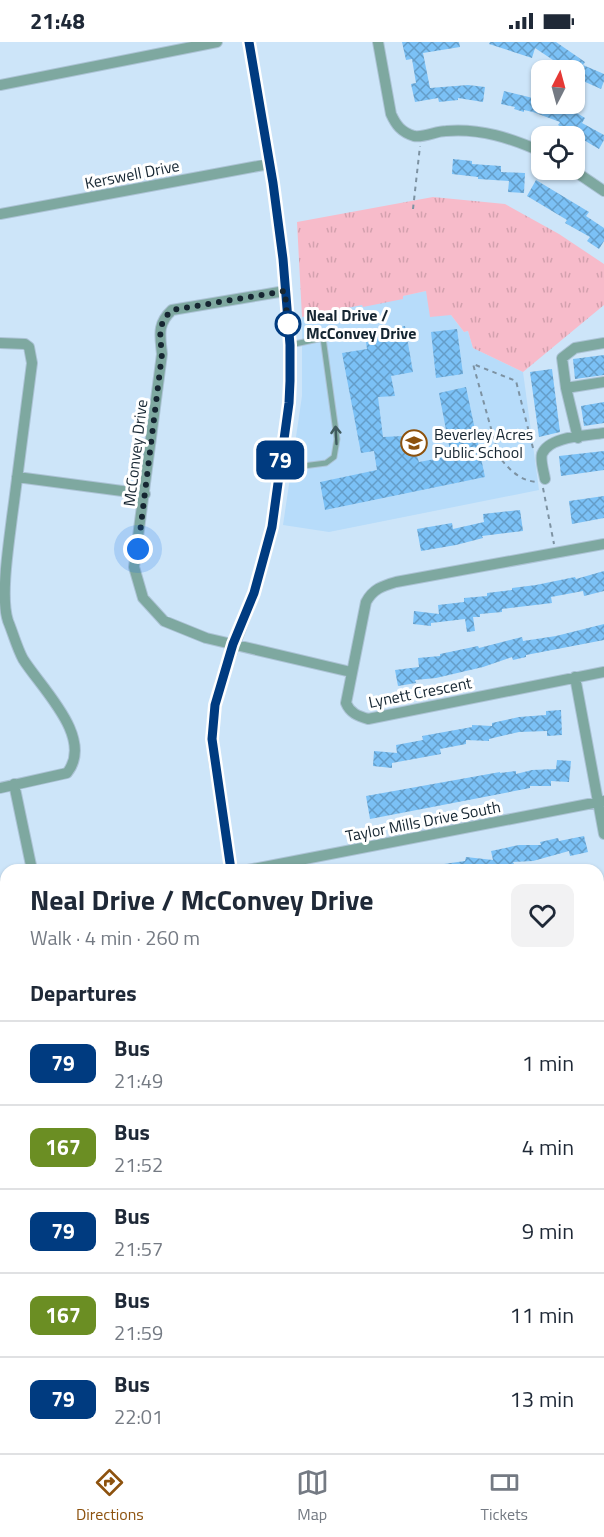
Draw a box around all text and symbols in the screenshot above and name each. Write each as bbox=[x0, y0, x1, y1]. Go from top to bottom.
text: 21:48 bbox=[30, 4, 85, 38]
north arrow bbox=[531, 60, 585, 114]
map controls bbox=[531, 60, 585, 180]
button: locate bbox=[531, 126, 585, 180]
street label: Kerswell Drive bbox=[83, 153, 181, 195]
place label: Neal Drive / McConvey Drive bbox=[306, 303, 416, 345]
marker: Neal Drive / McConvey Drive bbox=[275, 311, 301, 337]
street label: McConvey Drive bbox=[117, 398, 153, 508]
place label: Beverley Acres Public School bbox=[434, 422, 533, 464]
one-way arrow bbox=[330, 425, 341, 445]
school or university icon: Beverley Acres Public School bbox=[399, 428, 429, 458]
line badge: 79 bbox=[253, 440, 307, 480]
text: 79 bbox=[268, 444, 292, 476]
your location bbox=[123, 534, 153, 564]
street label: Lynett Crescent bbox=[366, 670, 474, 714]
street label: Taylor Mills Drive South bbox=[343, 794, 503, 848]
text: Neal Drive / McConvey Drive bbox=[30, 878, 374, 921]
button: heart bbox=[511, 884, 574, 947]
text: Walk · 4 min · 260 m bbox=[30, 922, 200, 953]
text: Departures bbox=[30, 976, 137, 1010]
text: Bus bbox=[114, 1031, 150, 1065]
text: 1 min bbox=[522, 1046, 574, 1080]
text: 79 bbox=[51, 1047, 75, 1079]
text: 21:49 bbox=[114, 1065, 163, 1096]
text: Bus bbox=[114, 1115, 150, 1149]
text: 4 min bbox=[522, 1130, 574, 1164]
text: 167 bbox=[45, 1131, 81, 1163]
text: 21:52 bbox=[114, 1149, 163, 1180]
text: Bus bbox=[114, 1199, 150, 1233]
text: 9 min bbox=[522, 1214, 574, 1248]
text: 79 bbox=[51, 1215, 75, 1247]
text: 21:57 bbox=[114, 1233, 163, 1264]
text: Bus bbox=[114, 1283, 150, 1317]
text: 11 min bbox=[509, 1298, 574, 1332]
text: 167 bbox=[45, 1299, 81, 1331]
text: 21:59 bbox=[114, 1317, 163, 1348]
text: Bus bbox=[114, 1367, 150, 1401]
text: 13 min bbox=[509, 1382, 574, 1416]
text: 79 bbox=[51, 1383, 75, 1415]
text: 22:01 bbox=[114, 1401, 163, 1432]
tab: Directions bbox=[76, 1466, 144, 1526]
tab: Map bbox=[296, 1466, 329, 1526]
tab: Tickets bbox=[481, 1466, 528, 1526]

